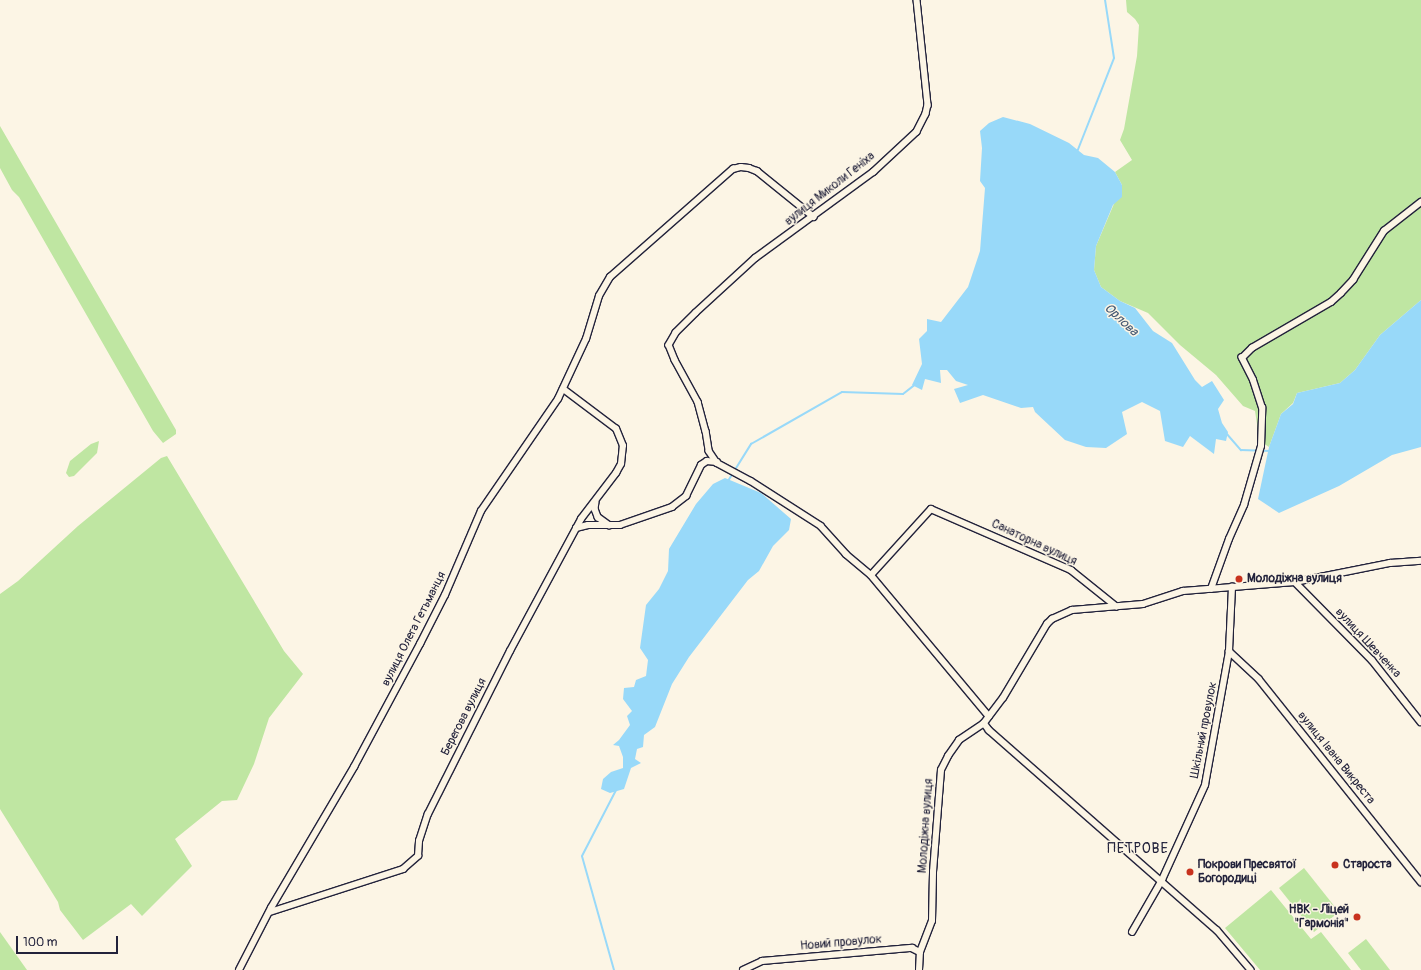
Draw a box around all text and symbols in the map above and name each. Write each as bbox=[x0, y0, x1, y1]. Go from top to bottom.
street label: вулиця Миколи Геніха bbox=[782, 149, 878, 229]
water label: Орлова bbox=[1101, 300, 1141, 340]
street label: Санаторна вулиця bbox=[989, 517, 1079, 569]
street label: вулиця Олега Гетьманця bbox=[379, 569, 449, 689]
place label: Молодіжна вулиця bbox=[1247, 572, 1342, 586]
marker: Молодіжна вулиця bbox=[1234, 574, 1244, 584]
street label: вулиця Шевченка bbox=[1332, 605, 1404, 681]
street label: Берегова вулиця bbox=[438, 676, 490, 758]
street label: Шкільний провулок bbox=[1188, 681, 1220, 779]
street label: вулиця Івана Викреста bbox=[1294, 709, 1378, 807]
street label: Молодіжна вулиця bbox=[916, 778, 936, 874]
district label: ПЕТРОВЕ bbox=[1107, 841, 1169, 857]
place label: Покрови Пресвятої Богородиці bbox=[1198, 858, 1297, 886]
place label: Староста bbox=[1343, 858, 1392, 872]
marker: Староста bbox=[1330, 860, 1340, 870]
marker: Покрови Пресвятої Богородиці bbox=[1185, 867, 1195, 877]
place label: НВК - Ліцей "Гармонія" bbox=[1289, 903, 1349, 931]
marker: НВК - Ліцей "Гармонія" bbox=[1352, 912, 1362, 922]
scale bar bbox=[18, 928, 120, 954]
street label: Новий провулок bbox=[800, 932, 882, 954]
text: 100 m bbox=[23, 935, 57, 950]

